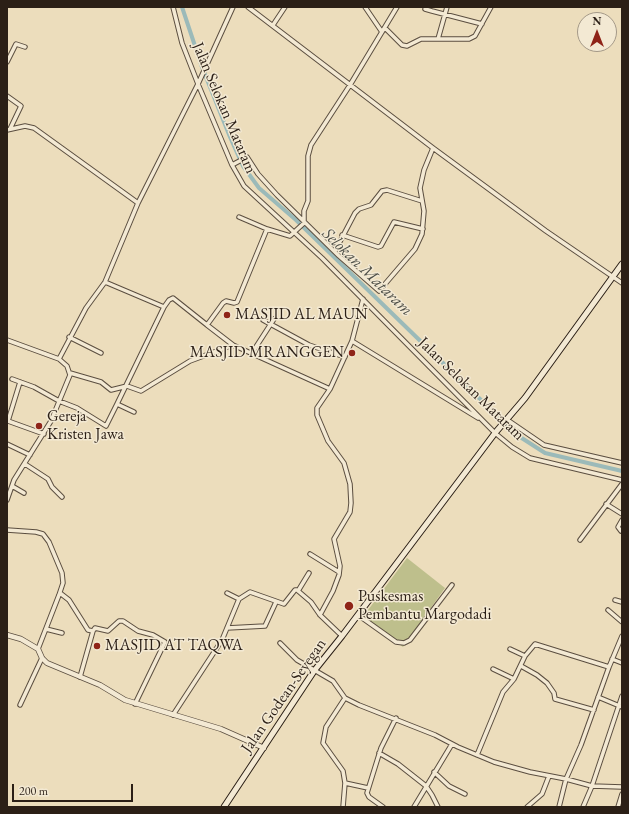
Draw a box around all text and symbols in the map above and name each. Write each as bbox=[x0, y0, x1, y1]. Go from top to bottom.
north arrow bbox=[577, 12, 617, 52]
text: N bbox=[593, 14, 601, 28]
street label: Jalan Selokan Mataram bbox=[188, 40, 260, 176]
water label: Selokan Mataram bbox=[318, 224, 416, 320]
place label: MASJID AL MAUN bbox=[235, 305, 368, 325]
marker: MASJID AL MAUN bbox=[222, 310, 232, 320]
street label: Jalan Selokan Mataram bbox=[414, 333, 528, 445]
place label: MASJID MRANGGEN bbox=[190, 343, 344, 363]
marker: MASJID MRANGGEN bbox=[347, 348, 357, 358]
place label: Gereja Kristen Jawa bbox=[47, 407, 124, 445]
marker: Gereja Kristen Jawa bbox=[34, 421, 44, 431]
place label: Puskesmas Pembantu Margodadi bbox=[358, 587, 491, 625]
marker: Puskesmas Pembantu Margodadi bbox=[343, 600, 355, 612]
street label: Jalan Godean-Seyegan bbox=[237, 635, 331, 757]
place label: MASJID AT TAQWA bbox=[105, 636, 243, 656]
marker: MASJID AT TAQWA bbox=[92, 641, 102, 651]
scale bar bbox=[14, 776, 135, 802]
text: 200 m bbox=[19, 783, 48, 799]

